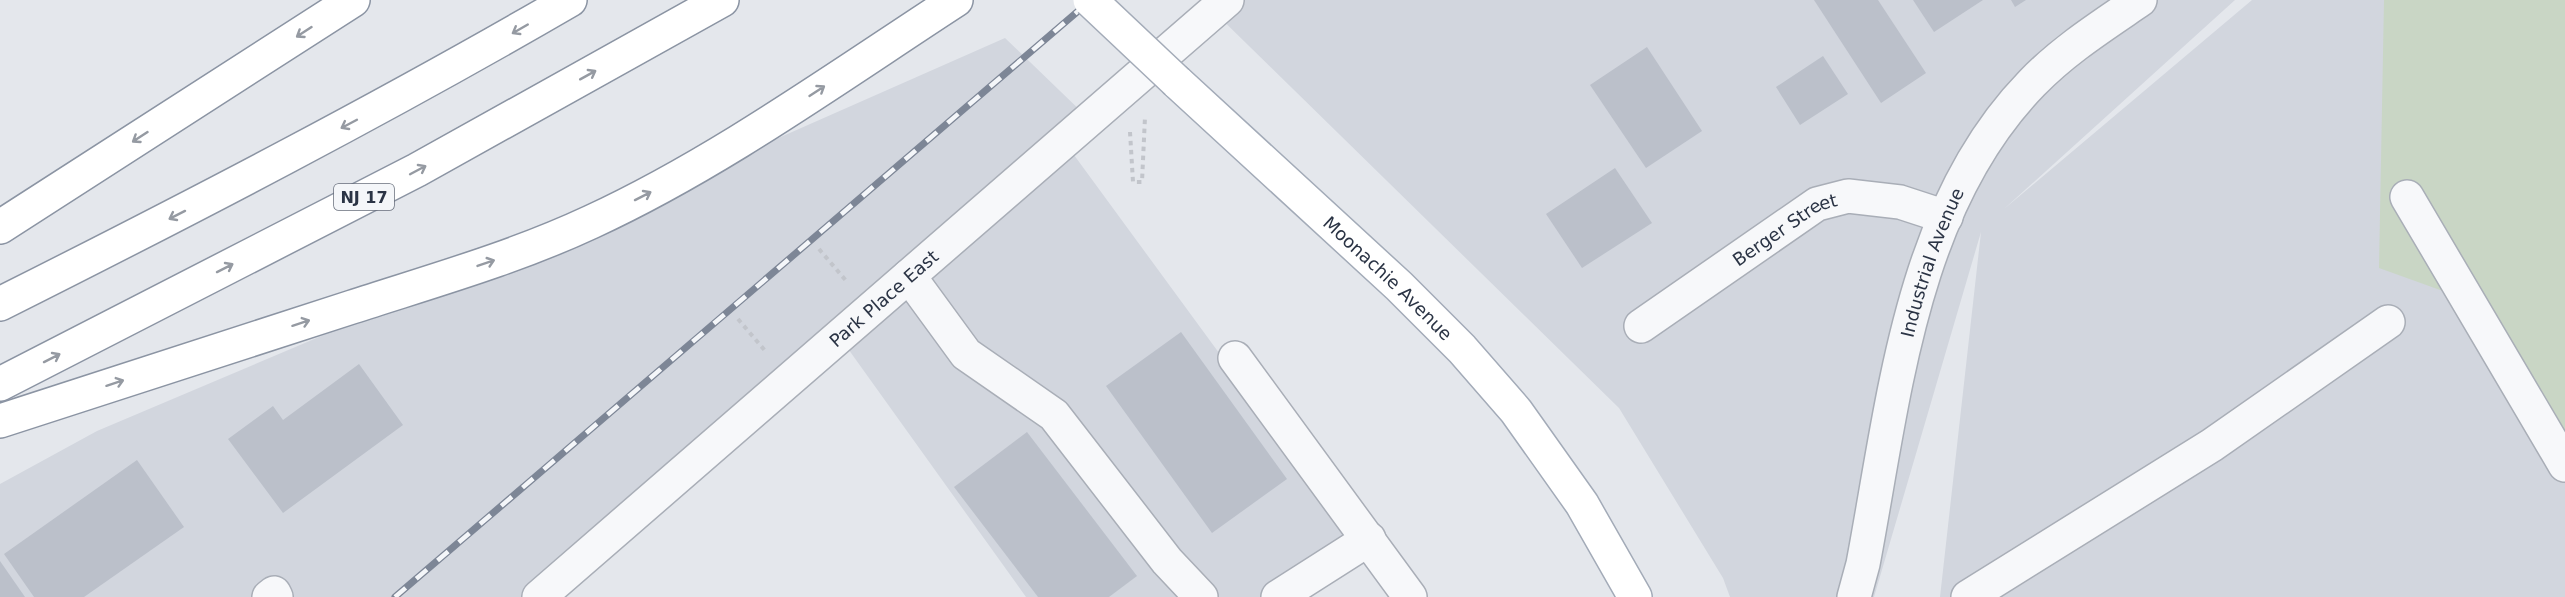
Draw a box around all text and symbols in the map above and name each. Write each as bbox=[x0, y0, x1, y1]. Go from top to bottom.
one-way arrow bbox=[512, 24, 529, 36]
one-way arrow bbox=[296, 26, 313, 38]
one-way arrow bbox=[579, 69, 596, 81]
one-way arrow bbox=[808, 84, 825, 96]
one-way arrow bbox=[341, 118, 358, 130]
one-way arrow bbox=[132, 131, 149, 143]
one-way arrow bbox=[408, 164, 426, 175]
road number: NJ 17 bbox=[334, 184, 394, 210]
street label: Industrial Avenue bbox=[1896, 184, 1967, 339]
one-way arrow bbox=[634, 189, 652, 201]
street label: Berger Street bbox=[1728, 189, 1839, 270]
one-way arrow bbox=[168, 210, 186, 222]
street label: Moonachie Avenue bbox=[1319, 212, 1457, 344]
street label: Park Place East bbox=[825, 245, 942, 351]
one-way arrow bbox=[476, 256, 495, 267]
one-way arrow bbox=[216, 262, 234, 274]
one-way arrow bbox=[291, 317, 310, 328]
one-way arrow bbox=[43, 351, 61, 363]
one-way arrow bbox=[105, 377, 124, 388]

